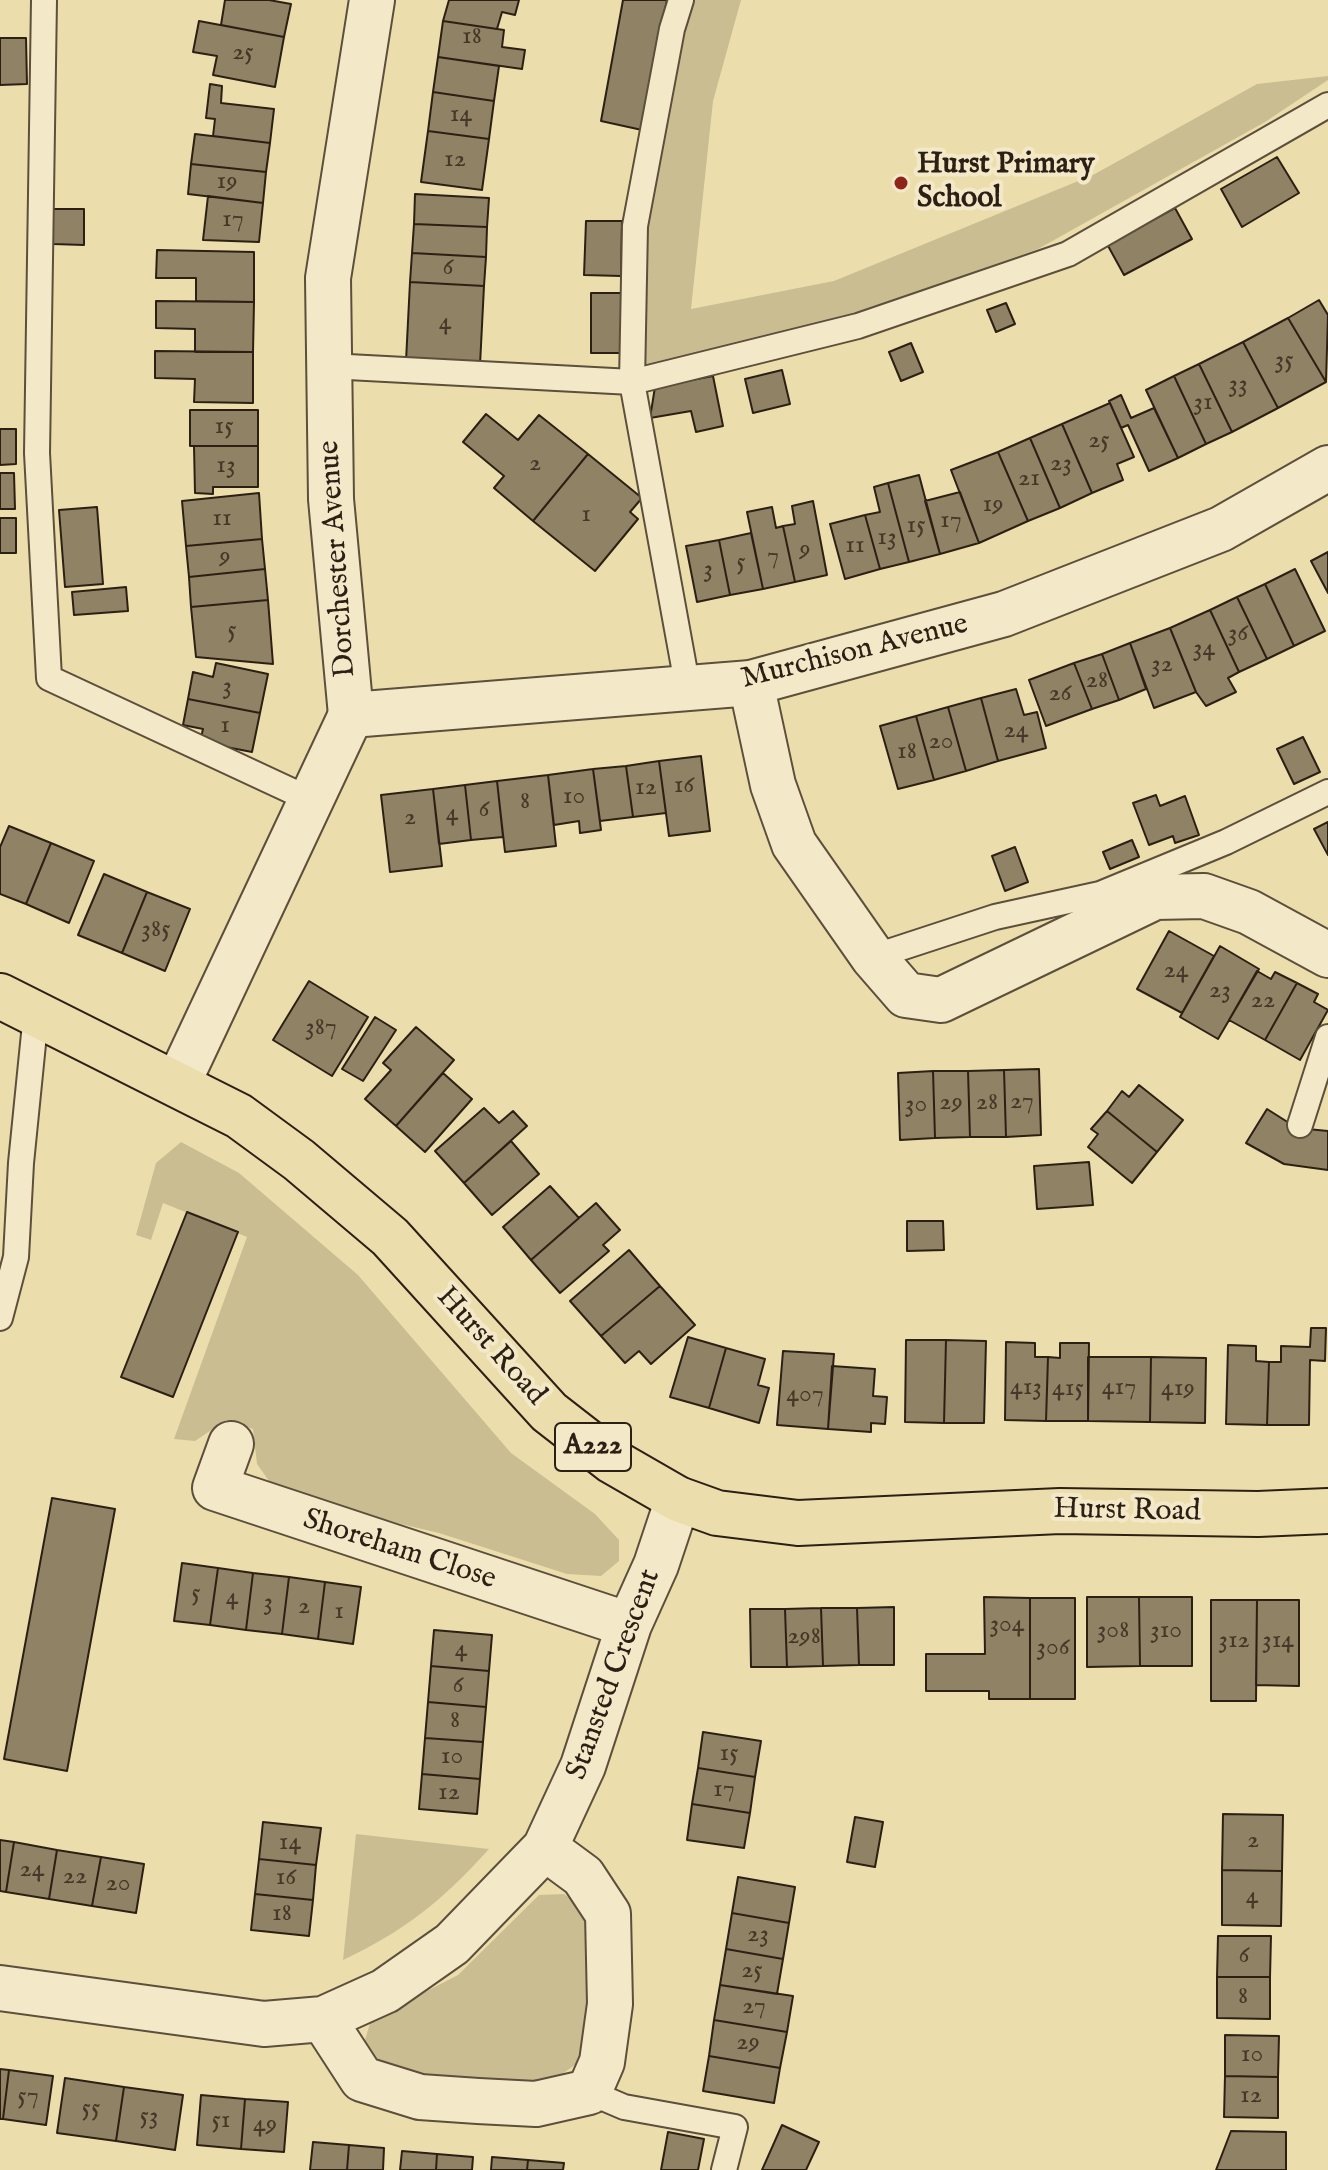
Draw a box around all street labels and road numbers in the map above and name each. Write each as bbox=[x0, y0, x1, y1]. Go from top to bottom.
street label: Dorchester Avenue bbox=[313, 439, 365, 679]
street label: Murchison Avenue bbox=[738, 607, 972, 699]
street label: Hurst Road bbox=[427, 1280, 553, 1414]
road number: A222 bbox=[555, 1423, 631, 1471]
street label: Hurst Road bbox=[1053, 1493, 1201, 1531]
street label: Shoreham Close bbox=[298, 1503, 500, 1599]
street label: Stansted Crescent bbox=[560, 1565, 670, 1785]

